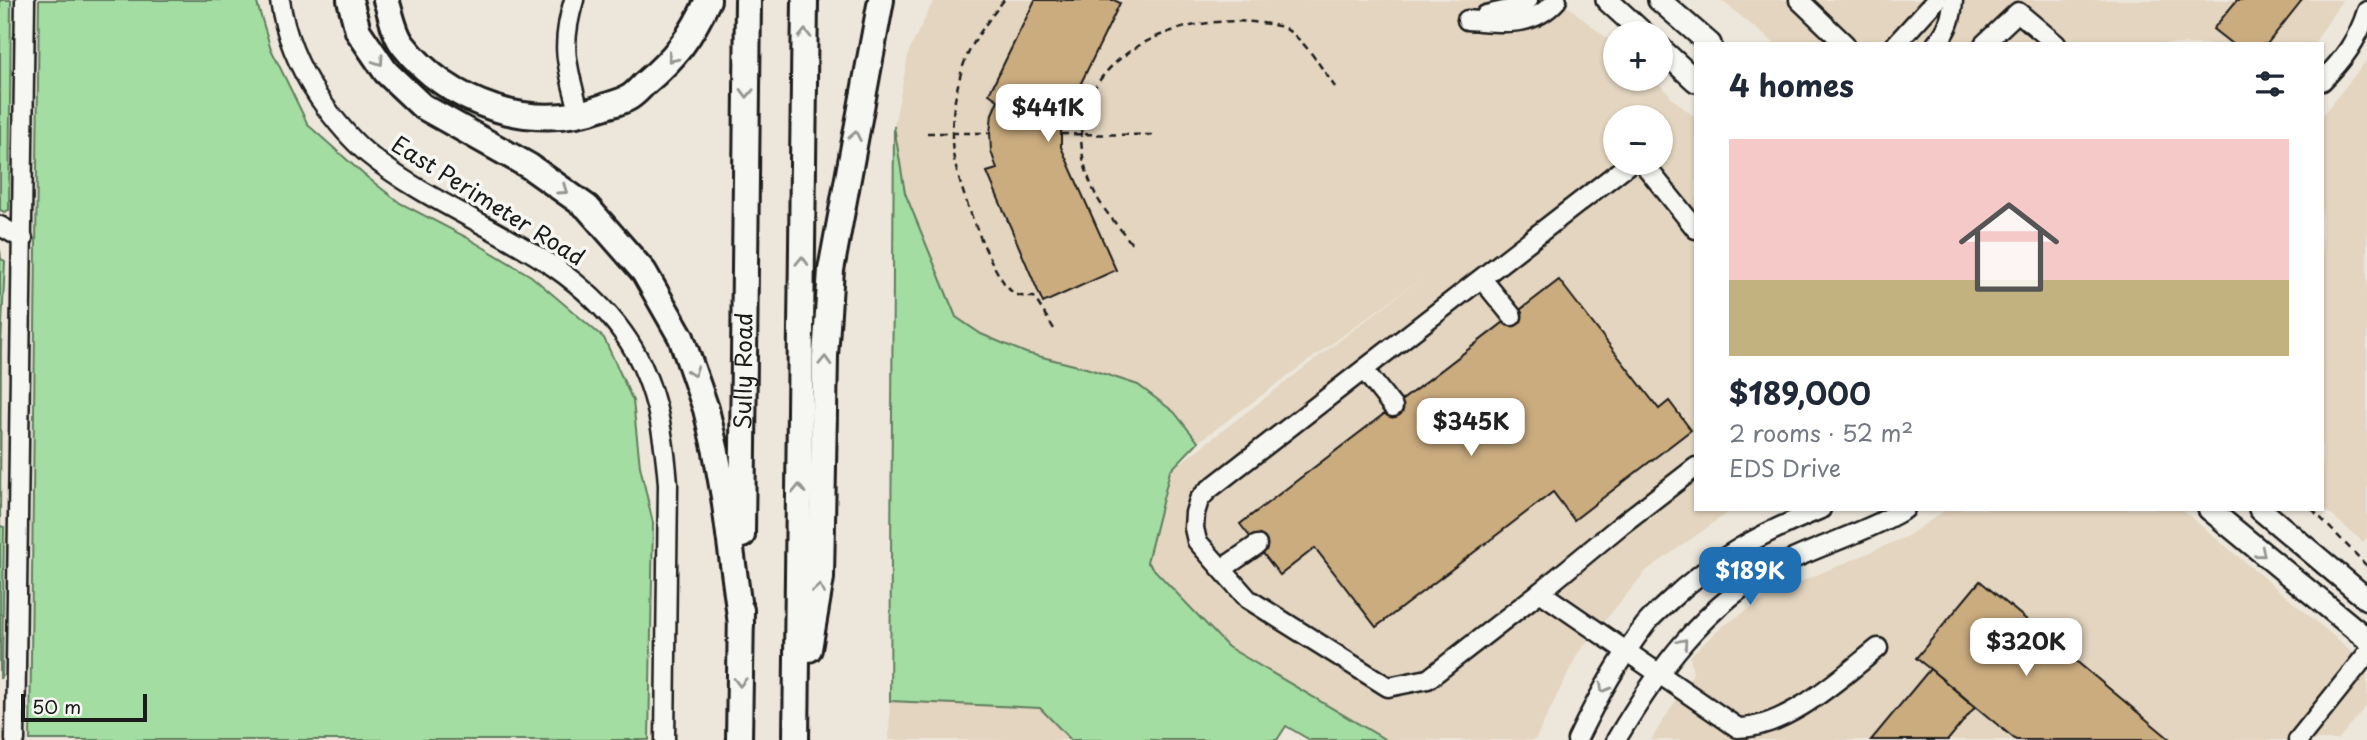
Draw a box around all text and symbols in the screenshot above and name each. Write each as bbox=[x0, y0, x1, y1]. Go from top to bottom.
map controls bbox=[1603, 21, 1673, 175]
button: + bbox=[1603, 21, 1673, 91]
one-way arrow bbox=[797, 28, 812, 39]
one-way arrow bbox=[668, 49, 680, 62]
one-way arrow bbox=[371, 53, 383, 66]
text: 4 homes bbox=[1729, 62, 1854, 107]
icon: filters bbox=[2251, 65, 2289, 103]
pin: $441K bbox=[999, 85, 1097, 144]
one-way arrow bbox=[739, 88, 755, 98]
text: $441K bbox=[1012, 89, 1084, 124]
button: − bbox=[1603, 105, 1673, 175]
street label: East Perimeter Road bbox=[385, 126, 592, 273]
one-way arrow bbox=[847, 130, 862, 142]
one-way arrow bbox=[555, 182, 568, 194]
icon: home bbox=[1946, 184, 2072, 310]
one-way arrow bbox=[794, 256, 810, 266]
street label: Sully Road bbox=[724, 312, 760, 430]
one-way arrow bbox=[817, 356, 832, 367]
one-way arrow bbox=[685, 366, 699, 378]
text: $189,000 bbox=[1729, 370, 1871, 415]
pin: $345K bbox=[1422, 398, 1520, 458]
text: $345K bbox=[1433, 403, 1509, 438]
text: 2 rooms · 52 m² bbox=[1729, 415, 1913, 450]
text: EDS Drive bbox=[1729, 450, 1841, 485]
one-way arrow bbox=[791, 483, 807, 494]
one-way arrow bbox=[2254, 544, 2266, 557]
pin: $189K bbox=[1701, 548, 1799, 607]
text: $189K bbox=[1715, 552, 1785, 587]
one-way arrow bbox=[811, 583, 826, 595]
pin: $320K bbox=[1977, 618, 2075, 678]
text: $320K bbox=[1986, 623, 2066, 658]
one-way arrow bbox=[1675, 639, 1687, 652]
one-way arrow bbox=[732, 677, 748, 688]
one-way arrow bbox=[1599, 681, 1612, 694]
scale bar bbox=[21, 691, 147, 723]
text: 50 m bbox=[32, 692, 81, 720]

